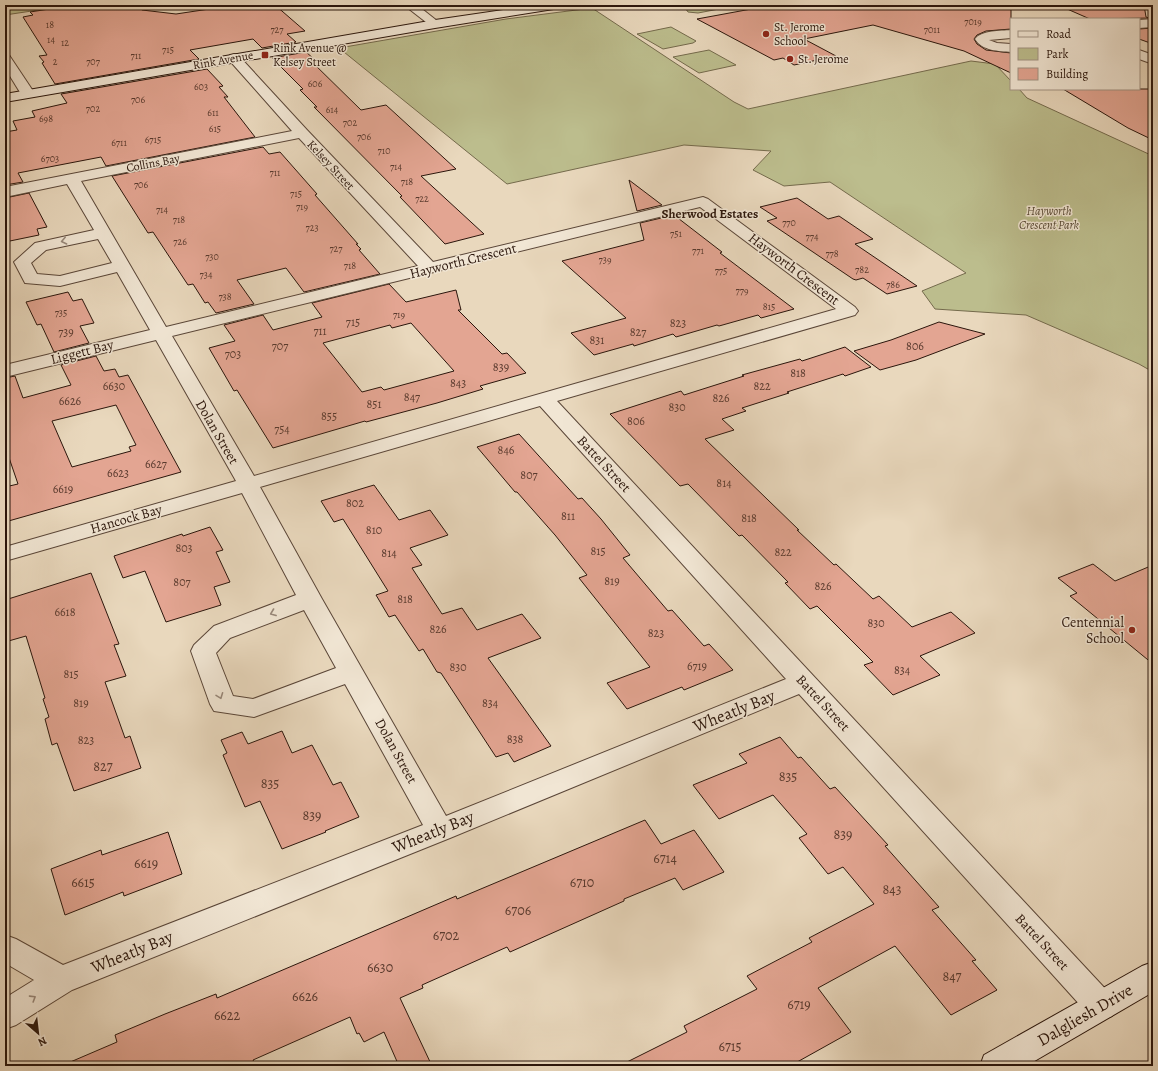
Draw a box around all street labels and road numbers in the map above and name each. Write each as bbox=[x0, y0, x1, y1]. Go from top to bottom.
street label: Rink Avenue bbox=[191, 47, 255, 73]
street label: Kelsey Street bbox=[304, 137, 358, 193]
street label: Collins Bay bbox=[125, 150, 182, 176]
street label: Hayworth Crescent bbox=[745, 228, 844, 310]
street label: Hayworth Crescent bbox=[408, 238, 519, 283]
street label: Liggett Bay bbox=[49, 335, 116, 369]
street label: Dolan Street bbox=[191, 396, 243, 468]
street label: Battel Street bbox=[573, 432, 635, 497]
street label: Hancock Bay bbox=[88, 500, 165, 538]
street label: Battel Street bbox=[792, 671, 854, 736]
street label: Wheatly Bay bbox=[689, 684, 779, 738]
street label: Dolan Street bbox=[370, 715, 422, 787]
street label: Wheatly Bay bbox=[388, 805, 478, 859]
street label: Battel Street bbox=[1011, 910, 1073, 975]
street label: Wheatly Bay bbox=[87, 925, 177, 979]
street label: Dalgliesh Drive bbox=[1033, 978, 1137, 1052]

